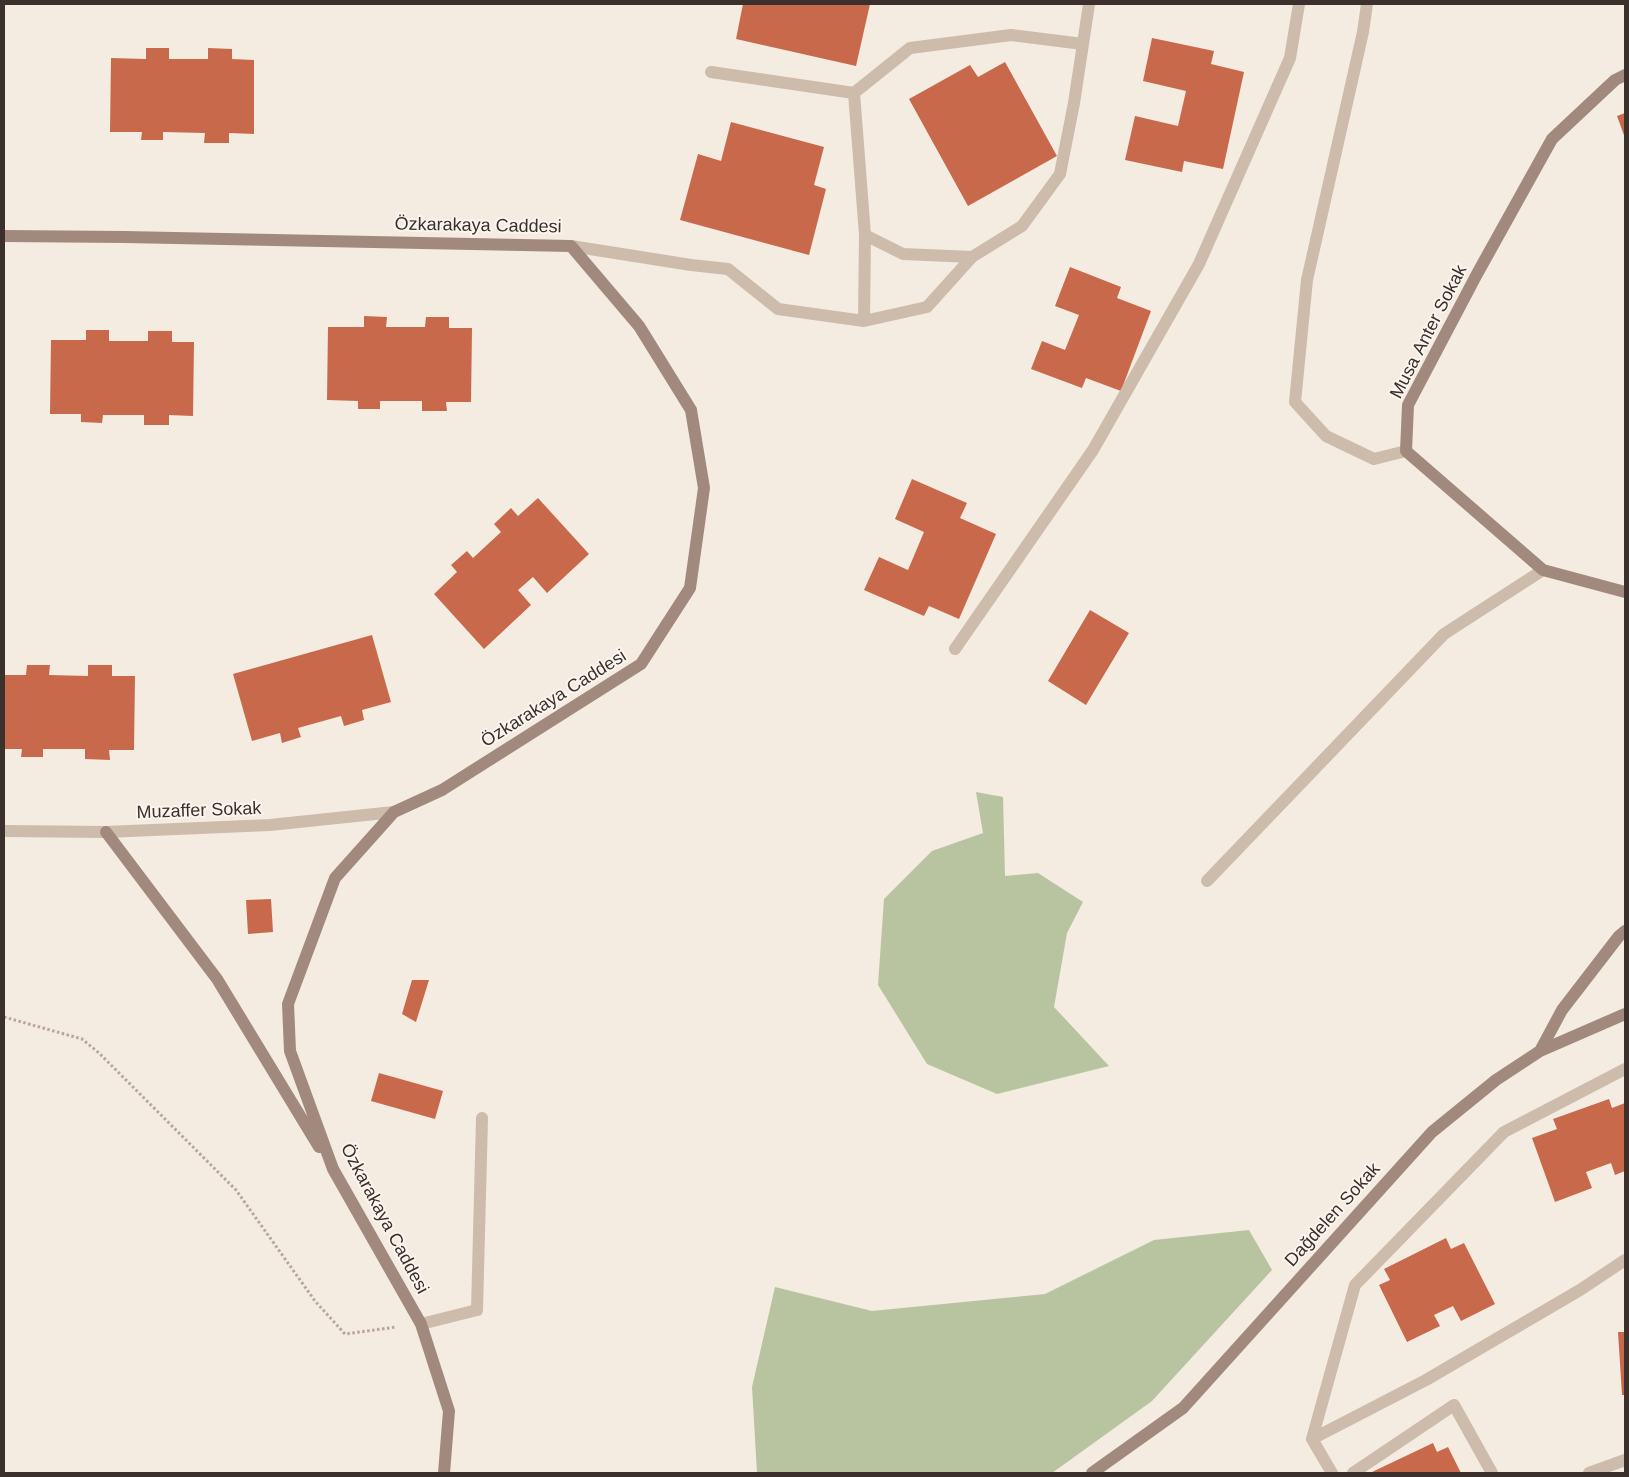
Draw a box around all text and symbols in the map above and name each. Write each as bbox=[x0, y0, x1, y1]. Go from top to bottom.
street label: Özkarakaya Caddesi bbox=[394, 214, 562, 238]
street label: Musa Anter Sokak bbox=[1386, 262, 1472, 402]
street label: Özkarakaya Caddesi bbox=[477, 646, 631, 752]
street label: Muzaffer Sokak bbox=[136, 798, 262, 824]
street label: Özkarakaya Caddesi bbox=[335, 1140, 433, 1298]
street label: Dağdelen Sokak bbox=[1281, 1159, 1385, 1271]

